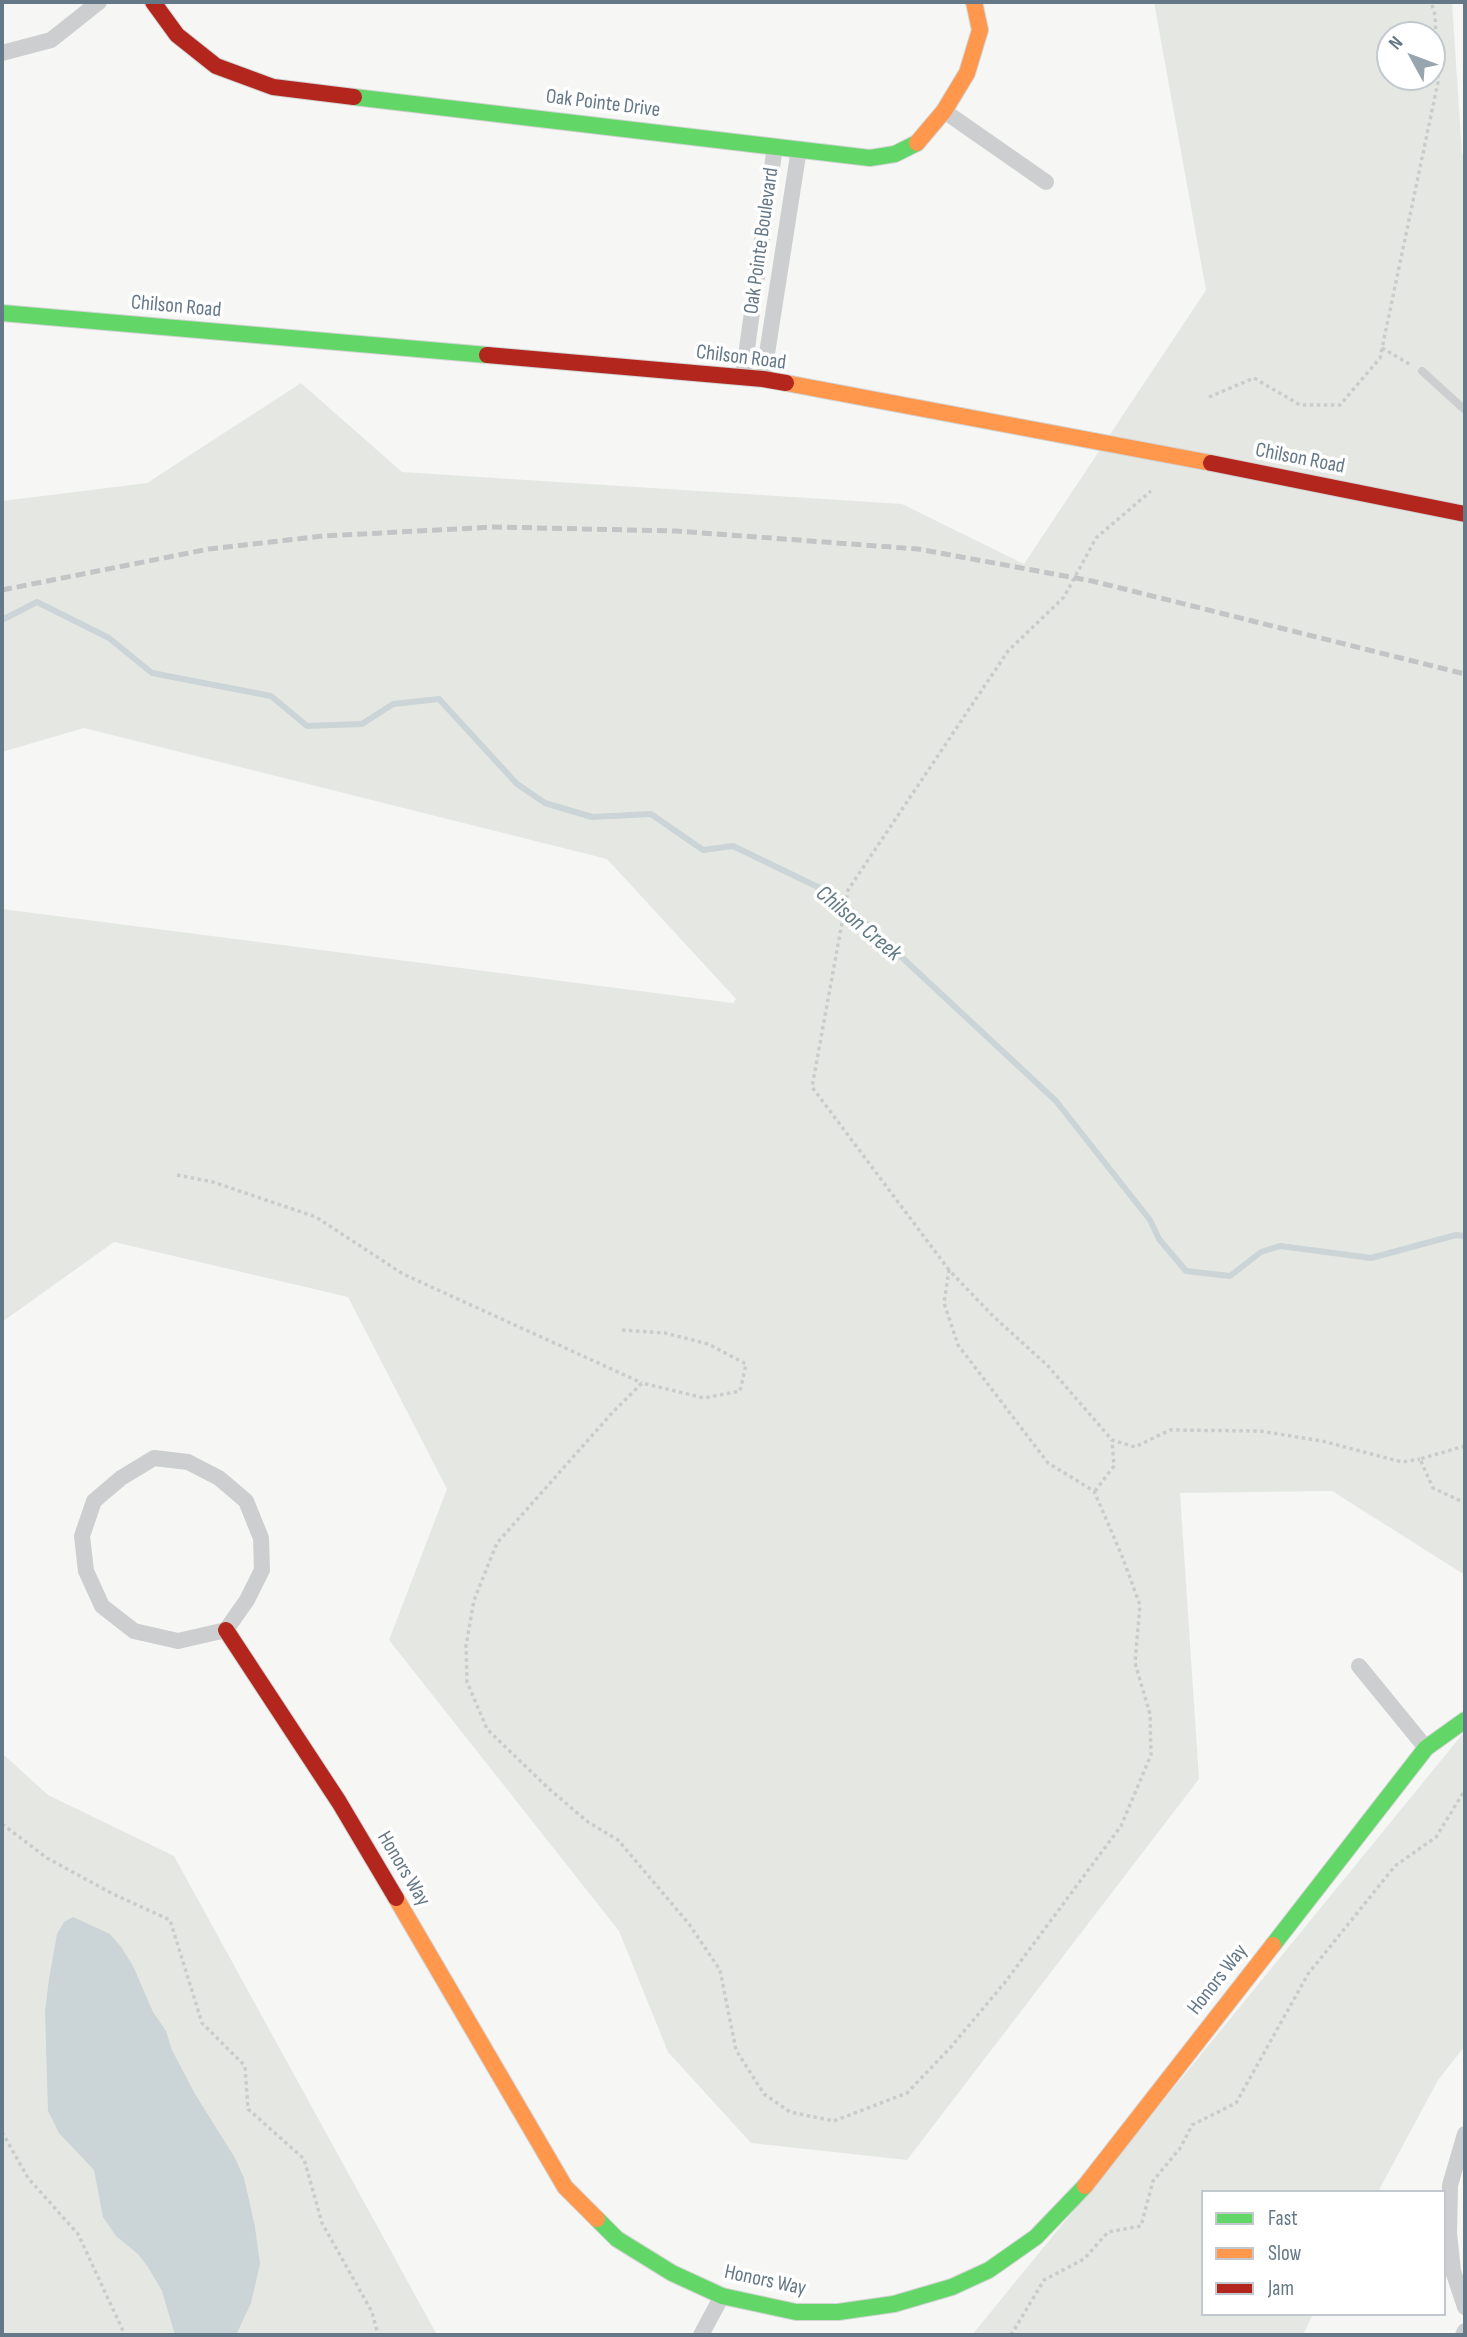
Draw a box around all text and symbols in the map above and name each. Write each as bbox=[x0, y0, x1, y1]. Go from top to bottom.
north arrow bbox=[1376, 21, 1446, 91]
text: N bbox=[1384, 32, 1408, 55]
street label: Oak Pointe Drive bbox=[544, 84, 662, 124]
street label: Oak Pointe Boulevard bbox=[739, 166, 785, 316]
street label: Chilson Road bbox=[130, 291, 222, 323]
street label: Chilson Road bbox=[695, 340, 787, 376]
street label: Chilson Road bbox=[1253, 438, 1347, 480]
water label: Chilson Creek bbox=[810, 880, 906, 968]
street label: Honors Way bbox=[371, 1827, 435, 1911]
street label: Honors Way bbox=[1183, 1940, 1253, 2020]
legend bbox=[1201, 2190, 1446, 2316]
text: Fast bbox=[1268, 2206, 1298, 2231]
text: Slow bbox=[1268, 2241, 1301, 2266]
street label: Honors Way bbox=[722, 2260, 808, 2302]
text: Jam bbox=[1268, 2276, 1294, 2301]

